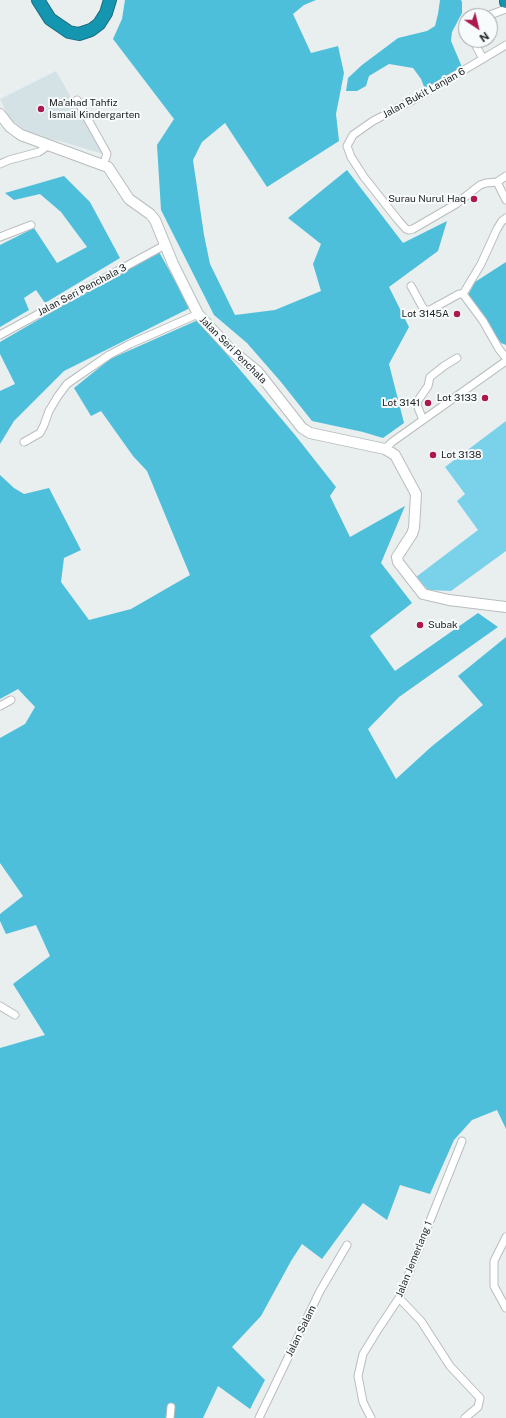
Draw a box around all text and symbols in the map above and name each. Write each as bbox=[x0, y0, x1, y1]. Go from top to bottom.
north arrow bbox=[458, 8, 498, 48]
text: N bbox=[477, 30, 491, 44]
street label: Jalan Bukit Lanjan 6 bbox=[381, 65, 467, 121]
place label: Ma’ahad Tahfiz Ismail Kindergarten bbox=[49, 97, 140, 120]
marker: Ma’ahad Tahfiz Ismail Kindergarten bbox=[36, 104, 46, 114]
place label: Surau Nurul Haq bbox=[388, 193, 466, 205]
marker: Surau Nurul Haq bbox=[469, 194, 479, 204]
street label: Jalan Seri Penchala 3 bbox=[36, 261, 128, 319]
place label: Lot 3145A bbox=[402, 308, 449, 320]
marker: Lot 3145A bbox=[452, 309, 462, 319]
street label: Jalan Seri Penchala bbox=[197, 314, 269, 386]
place label: Lot 3133 bbox=[437, 392, 477, 404]
marker: Lot 3133 bbox=[480, 393, 490, 403]
place label: Lot 3141 bbox=[382, 397, 420, 409]
marker: Lot 3141 bbox=[423, 398, 433, 408]
place label: Lot 3138 bbox=[441, 449, 481, 461]
marker: Lot 3138 bbox=[428, 450, 438, 460]
place label: Subak bbox=[428, 619, 458, 631]
marker: Subak bbox=[415, 620, 425, 630]
street label: Jalan Jemerlang 1 bbox=[393, 1219, 435, 1299]
street label: Jalan Salam bbox=[283, 1303, 319, 1359]

